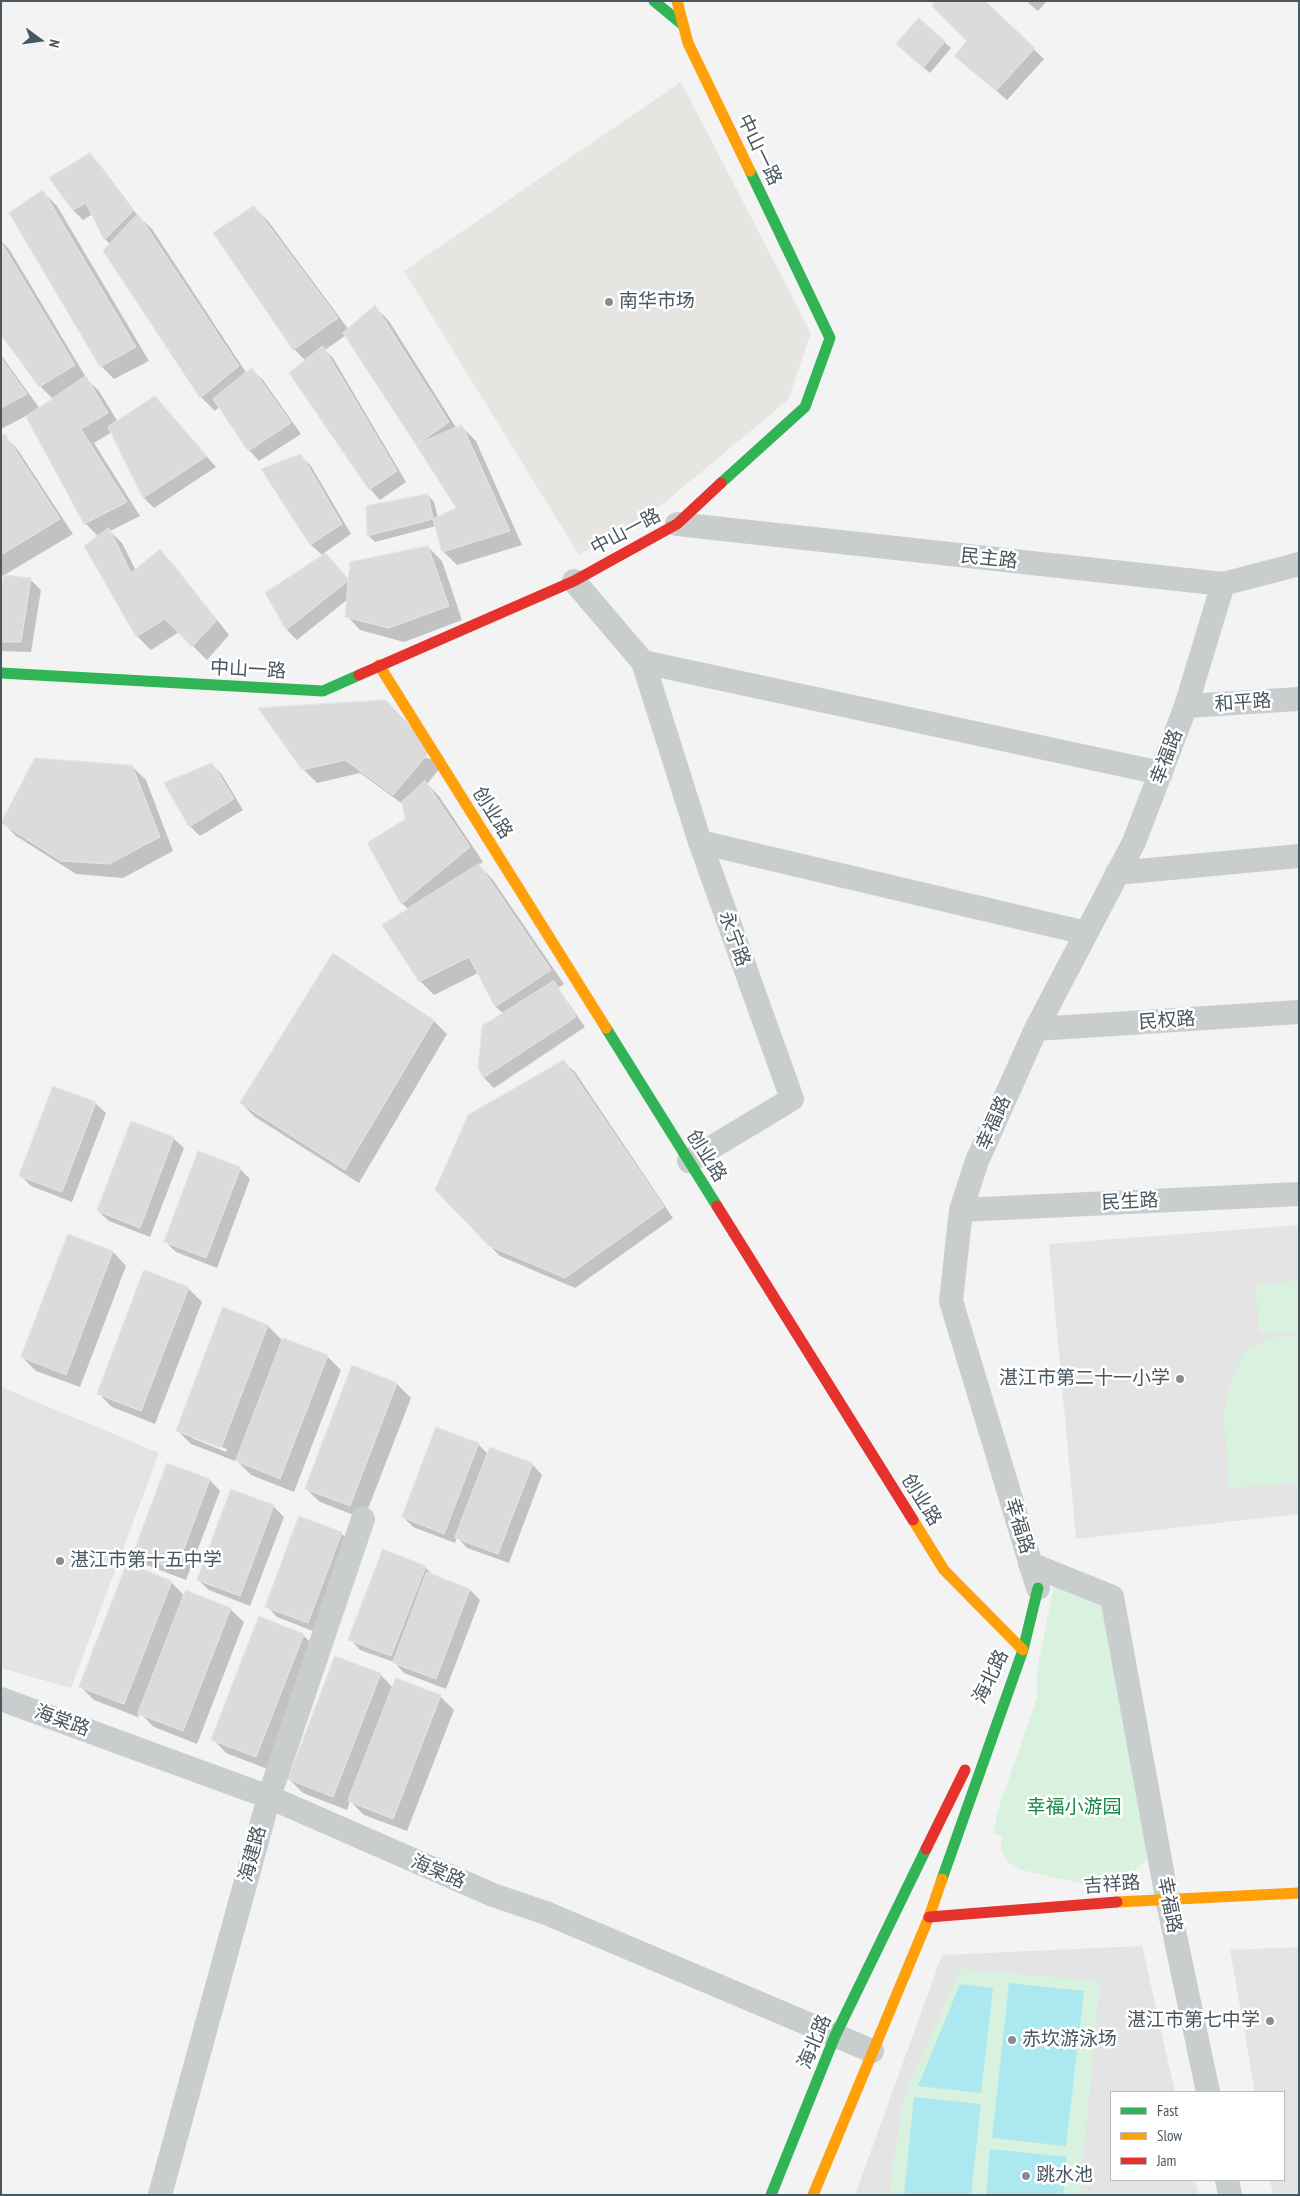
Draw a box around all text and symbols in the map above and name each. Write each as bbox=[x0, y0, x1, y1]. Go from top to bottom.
north arrow bbox=[15, 15, 65, 65]
text: N bbox=[45, 38, 64, 49]
street label: 中山一路 bbox=[732, 111, 786, 189]
place label: 南华市场 bbox=[619, 291, 695, 313]
marker: 南华市场 bbox=[603, 296, 615, 308]
street label: 中山一路 bbox=[587, 504, 665, 560]
street label: 民主路 bbox=[959, 545, 1019, 573]
street label: 中山一路 bbox=[209, 657, 287, 683]
street label: 和平路 bbox=[1214, 690, 1272, 716]
street label: 幸福路 bbox=[1146, 726, 1188, 788]
street label: 创业路 bbox=[467, 783, 517, 843]
street label: 永宁路 bbox=[714, 908, 754, 970]
street label: 民权路 bbox=[1138, 1008, 1196, 1034]
street label: 幸福路 bbox=[972, 1092, 1016, 1154]
street label: 创业路 bbox=[681, 1126, 731, 1186]
street label: 民生路 bbox=[1101, 1189, 1159, 1215]
place label: 湛江市第二十一小学 bbox=[999, 1368, 1170, 1390]
marker: 湛江市第二十一小学 bbox=[1174, 1373, 1186, 1385]
street label: 创业路 bbox=[896, 1470, 946, 1530]
street label: 幸福路 bbox=[1000, 1495, 1038, 1557]
place label: 湛江市第十五中学 bbox=[70, 1550, 222, 1572]
marker: 湛江市第十五中学 bbox=[54, 1555, 66, 1567]
street label: 海北路 bbox=[968, 1646, 1014, 1708]
street label: 海棠路 bbox=[31, 1701, 93, 1741]
park label: 幸福小游园 bbox=[1027, 1797, 1121, 1819]
street label: 海建路 bbox=[235, 1824, 271, 1884]
street label: 海棠路 bbox=[407, 1850, 469, 1894]
street label: 吉祥路 bbox=[1083, 1872, 1141, 1898]
street label: 幸福路 bbox=[1152, 1875, 1186, 1935]
place label: 湛江市第七中学 bbox=[1127, 2010, 1260, 2032]
street label: 海北路 bbox=[793, 2011, 837, 2073]
marker: 湛江市第七中学 bbox=[1264, 2015, 1276, 2027]
place label: 赤坎游泳场 bbox=[1022, 2029, 1117, 2051]
marker: 赤坎游泳场 bbox=[1006, 2034, 1018, 2046]
legend bbox=[1110, 2091, 1285, 2181]
text: Fast bbox=[1157, 2101, 1178, 2120]
text: Slow bbox=[1157, 2126, 1182, 2145]
text: Jam bbox=[1157, 2151, 1176, 2170]
place label: 跳水池 bbox=[1036, 2165, 1093, 2187]
marker: 跳水池 bbox=[1020, 2170, 1032, 2182]

